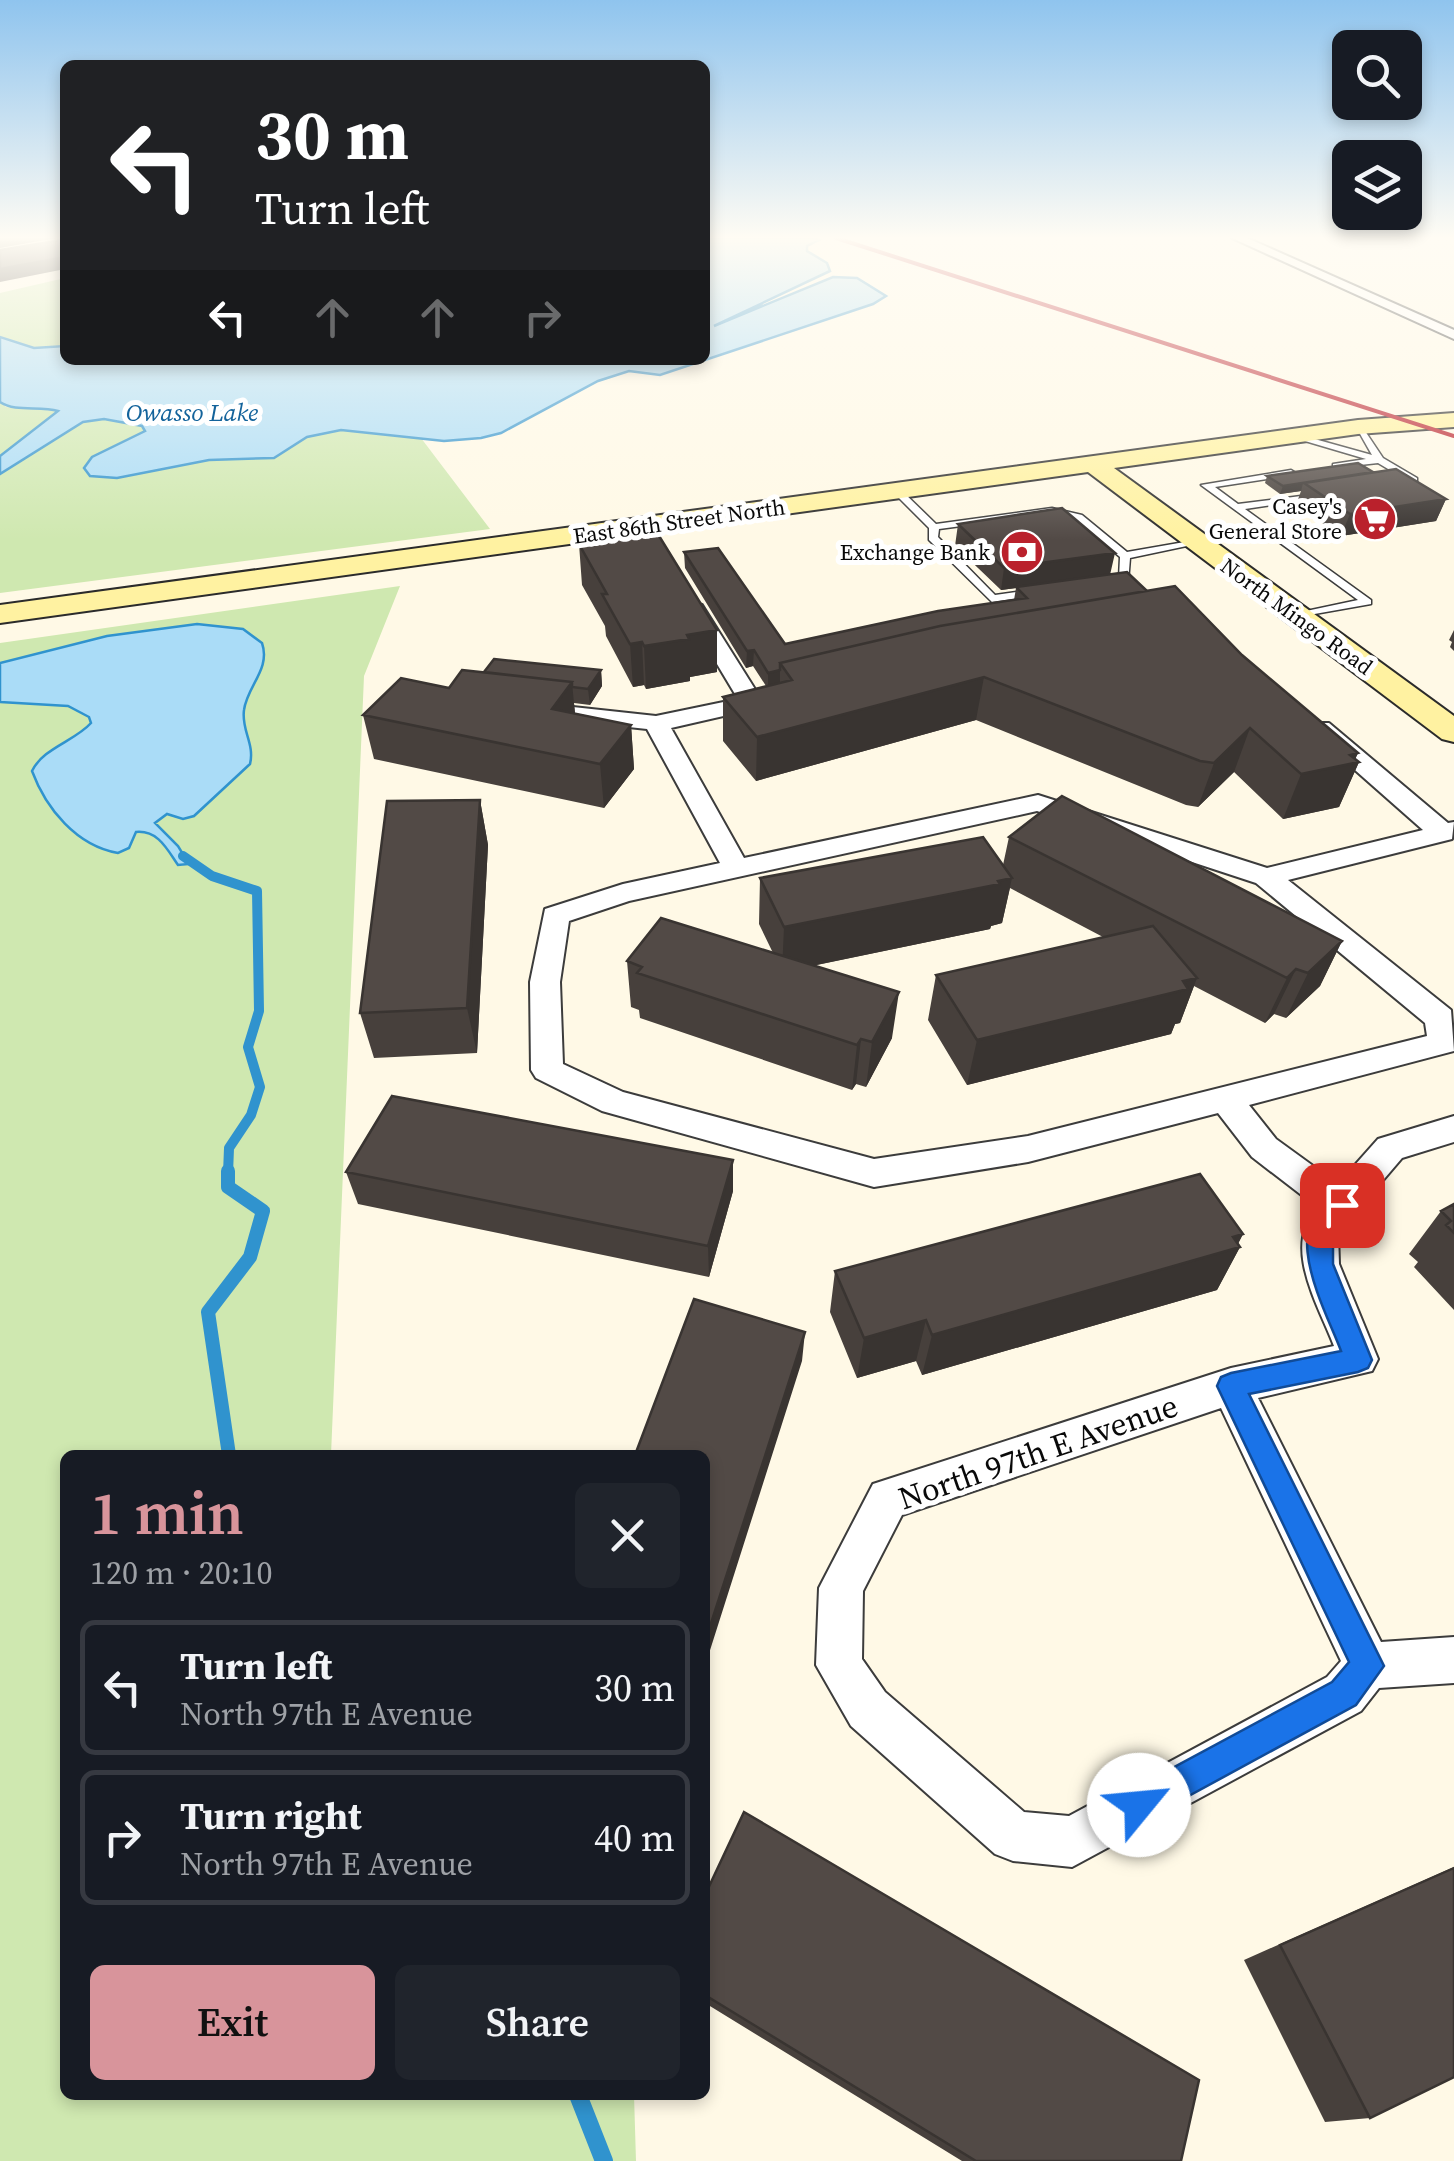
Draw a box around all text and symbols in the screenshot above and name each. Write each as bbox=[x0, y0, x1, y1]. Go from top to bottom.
map controls bbox=[1332, 30, 1422, 230]
button: search bbox=[1332, 30, 1422, 120]
text: 30 m bbox=[255, 86, 409, 182]
icon: left bbox=[90, 100, 220, 230]
button: layers bbox=[1332, 140, 1422, 230]
text: Turn left bbox=[255, 177, 429, 239]
icon: left bbox=[200, 290, 255, 345]
icon: ahead bbox=[305, 290, 360, 345]
icon: ahead bbox=[410, 290, 465, 345]
icon: right bbox=[515, 290, 570, 345]
water label: Owasso Lake bbox=[126, 395, 258, 429]
street label: East 86th Street North bbox=[571, 491, 787, 551]
place label: Casey's General Store bbox=[1209, 491, 1342, 546]
supermarket icon: Casey's General Store bbox=[1352, 496, 1398, 542]
bank icon: Exchange Bank bbox=[999, 529, 1045, 575]
place label: Exchange Bank bbox=[840, 537, 991, 567]
street label: North Mingo Road bbox=[1215, 551, 1380, 682]
pin bbox=[1300, 1163, 1385, 1248]
icon: arrive bbox=[1315, 1178, 1370, 1233]
street label: North 97th E Avenue bbox=[892, 1384, 1184, 1520]
text: 1 min bbox=[90, 1472, 244, 1554]
button: close bbox=[575, 1483, 680, 1588]
text: 120 m · 20:10 bbox=[90, 1551, 272, 1595]
text: Turn left bbox=[180, 1640, 332, 1692]
icon: left bbox=[95, 1660, 150, 1715]
text: 30 m bbox=[594, 1662, 675, 1714]
text: North 97th E Avenue bbox=[180, 1692, 473, 1736]
position arrow bbox=[1087, 1753, 1191, 1857]
text: Turn right bbox=[180, 1790, 362, 1842]
icon: right bbox=[95, 1810, 150, 1865]
text: 40 m bbox=[594, 1812, 675, 1864]
text: North 97th E Avenue bbox=[180, 1842, 473, 1886]
button: Exit bbox=[90, 1965, 375, 2080]
button: Share bbox=[395, 1965, 680, 2080]

